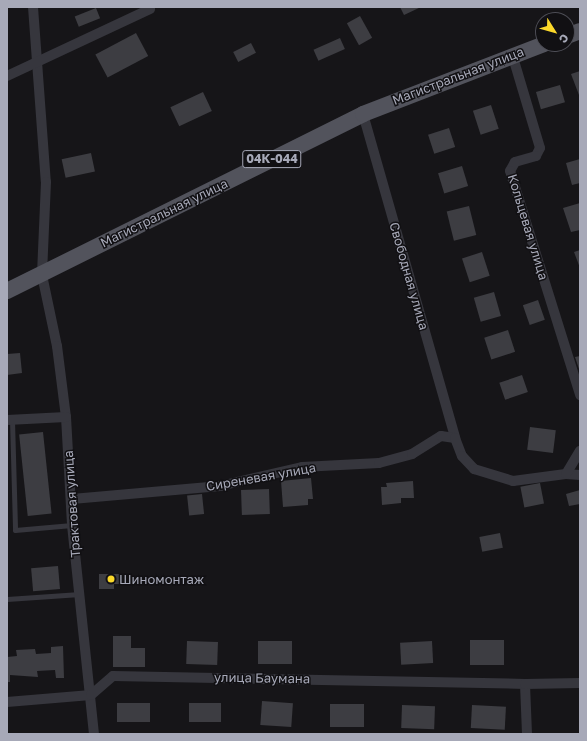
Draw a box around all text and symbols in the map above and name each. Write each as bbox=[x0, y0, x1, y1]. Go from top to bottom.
north arrow bbox=[535, 12, 575, 52]
text: С bbox=[557, 32, 572, 46]
street label: Магистральная улица bbox=[390, 44, 526, 108]
road number: 04К-044 bbox=[242, 149, 302, 169]
street label: Кольцевая улица bbox=[504, 172, 552, 282]
street label: Магистральная улица bbox=[98, 175, 230, 251]
street label: Свободная улица bbox=[386, 220, 432, 332]
street label: Трактовая улица bbox=[60, 450, 84, 558]
street label: Сиреневая улица bbox=[205, 460, 317, 494]
place label: Шиномонтаж bbox=[119, 571, 204, 587]
marker: Шиномонтаж bbox=[106, 574, 116, 584]
street label: улица Баумана bbox=[214, 669, 310, 687]

